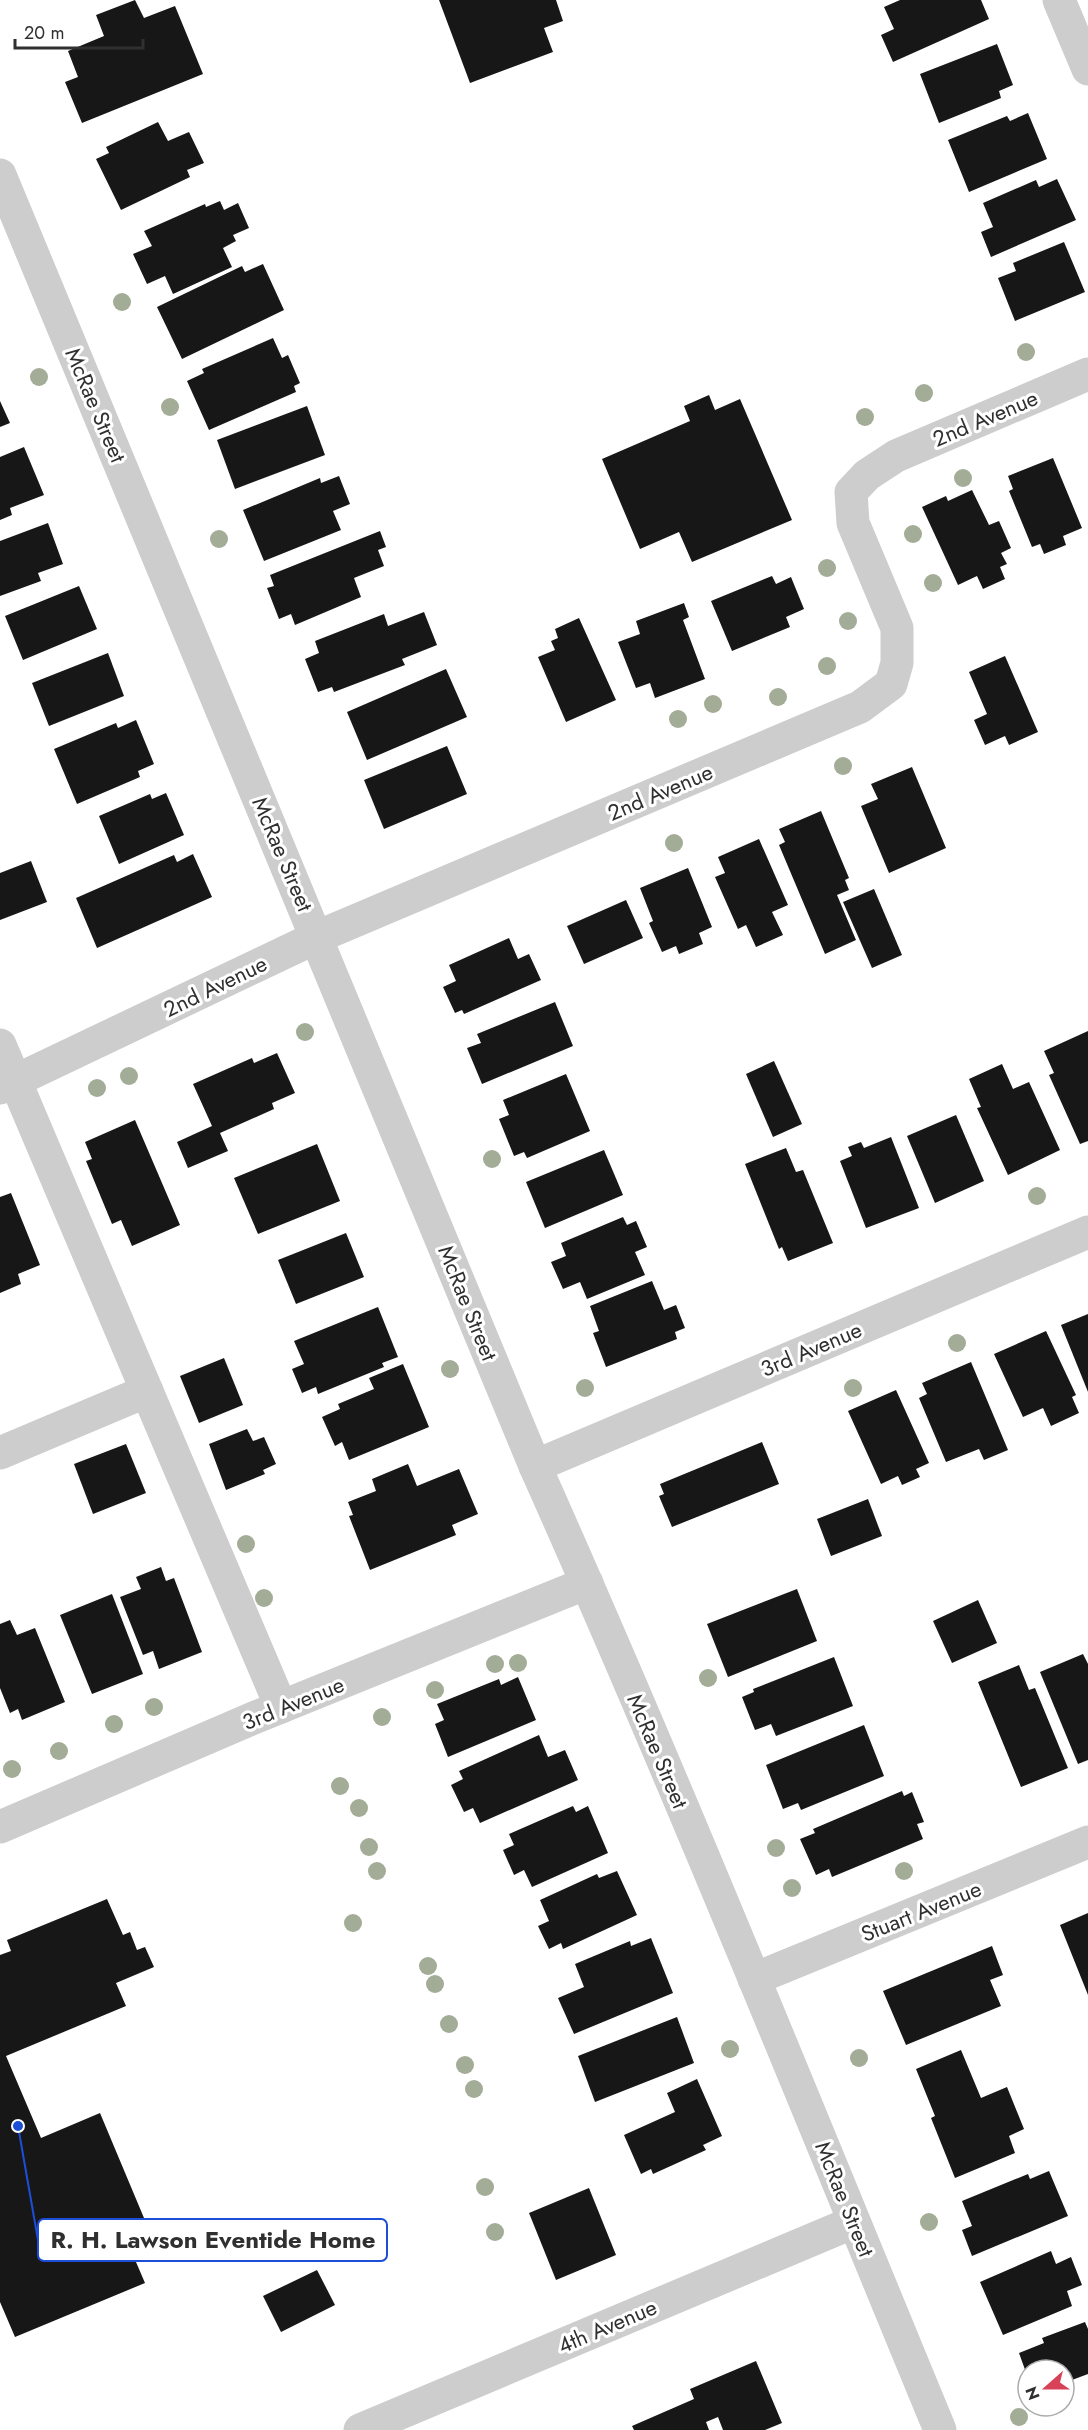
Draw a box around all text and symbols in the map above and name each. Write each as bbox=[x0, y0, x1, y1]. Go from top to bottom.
scale bar bbox=[15, 12, 142, 50]
text: 20 m bbox=[24, 20, 64, 46]
street label: McRae Street bbox=[58, 343, 135, 468]
street label: 2nd Avenue bbox=[927, 381, 1043, 455]
street label: 2nd Avenue bbox=[602, 755, 718, 829]
street label: McRae Street bbox=[245, 792, 322, 917]
street label: 2nd Avenue bbox=[158, 947, 272, 1025]
street label: McRae Street bbox=[430, 1241, 506, 1366]
street label: 3rd Avenue bbox=[755, 1313, 867, 1385]
street label: 3rd Avenue bbox=[237, 1668, 349, 1738]
street label: McRae Street bbox=[620, 1689, 697, 1814]
street label: Stuart Avenue bbox=[856, 1872, 986, 1950]
street label: McRae Street bbox=[807, 2137, 883, 2262]
callout: R. H. Lawson Eventide Home bbox=[38, 2219, 387, 2261]
text: R. H. Lawson Eventide Home bbox=[51, 2222, 375, 2257]
street label: 4th Avenue bbox=[553, 2291, 661, 2361]
north arrow bbox=[1016, 2358, 1076, 2418]
text: N bbox=[1019, 2383, 1045, 2403]

